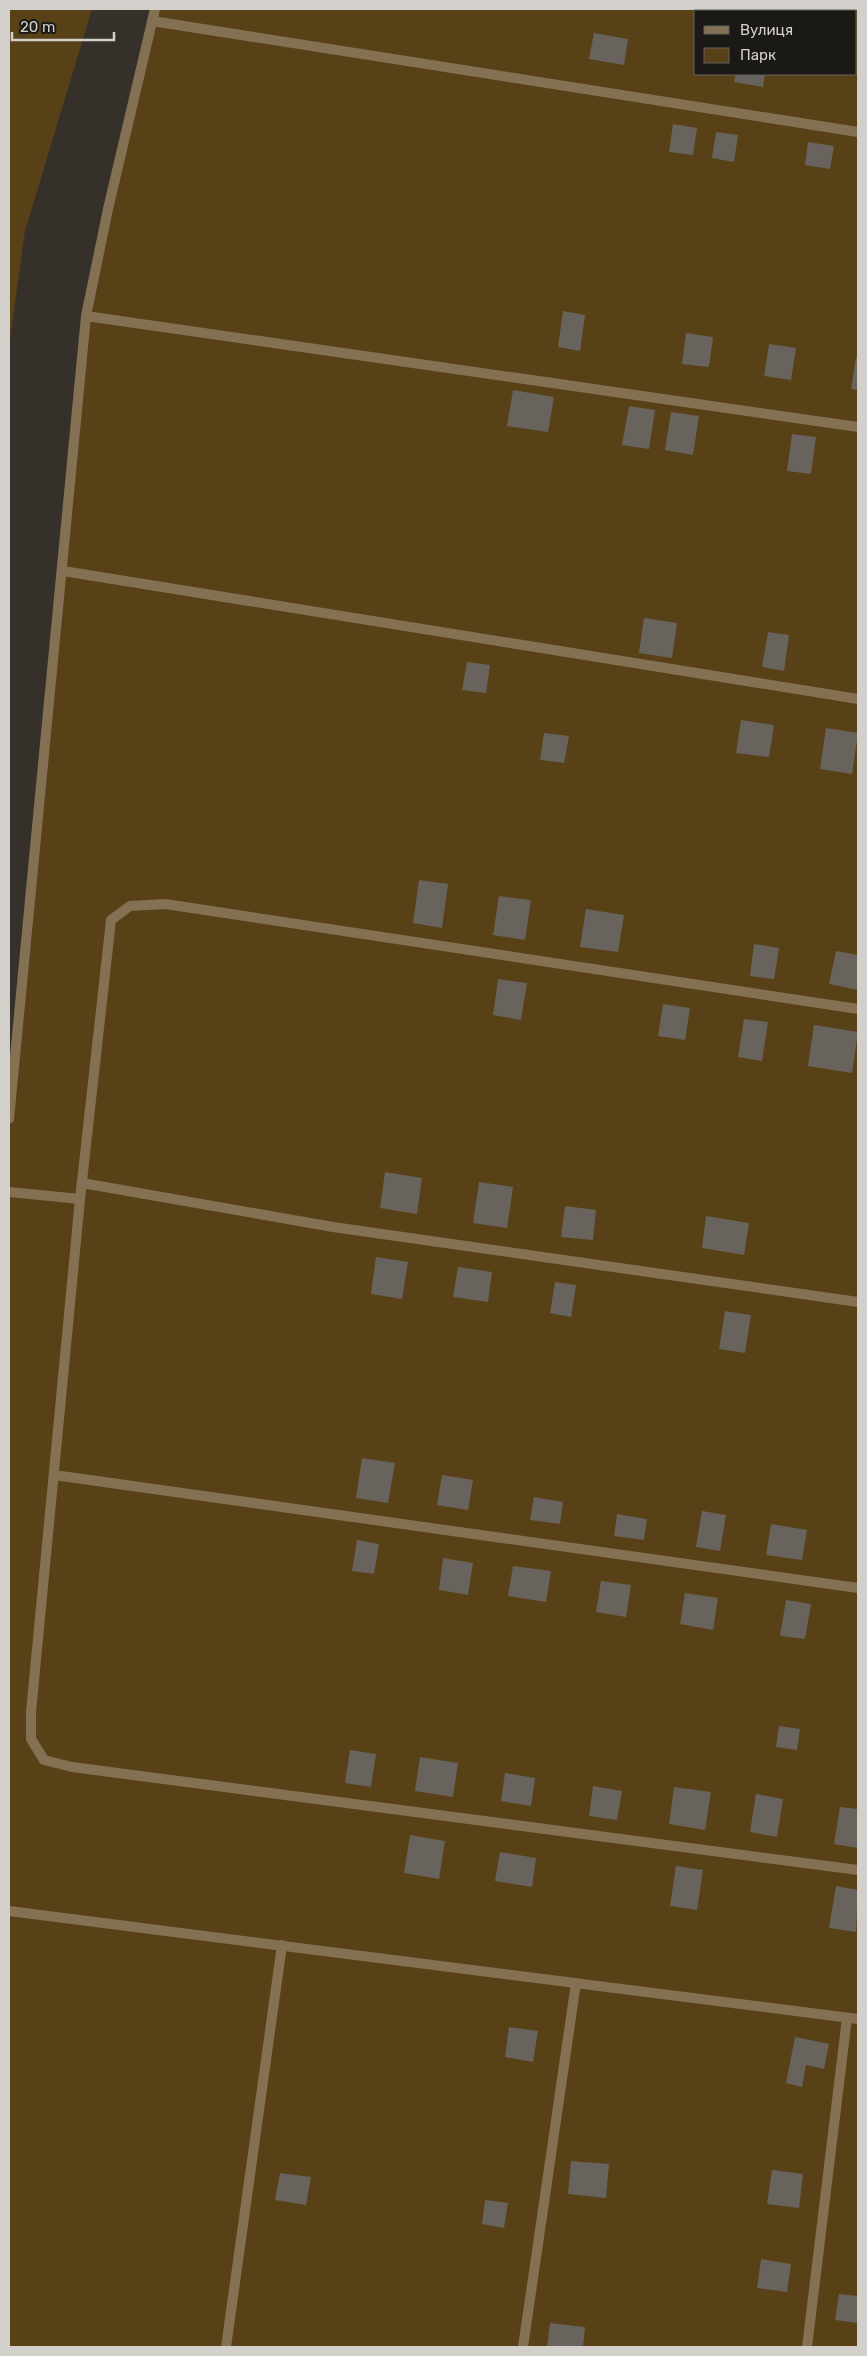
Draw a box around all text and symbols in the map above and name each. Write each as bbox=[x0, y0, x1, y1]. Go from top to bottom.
scale bar bbox=[12, 10, 115, 42]
legend bbox=[694, 10, 857, 75]
text: 20 m bbox=[20, 18, 55, 36]
text: Вулиця bbox=[740, 21, 793, 39]
text: Парк bbox=[740, 46, 776, 64]

